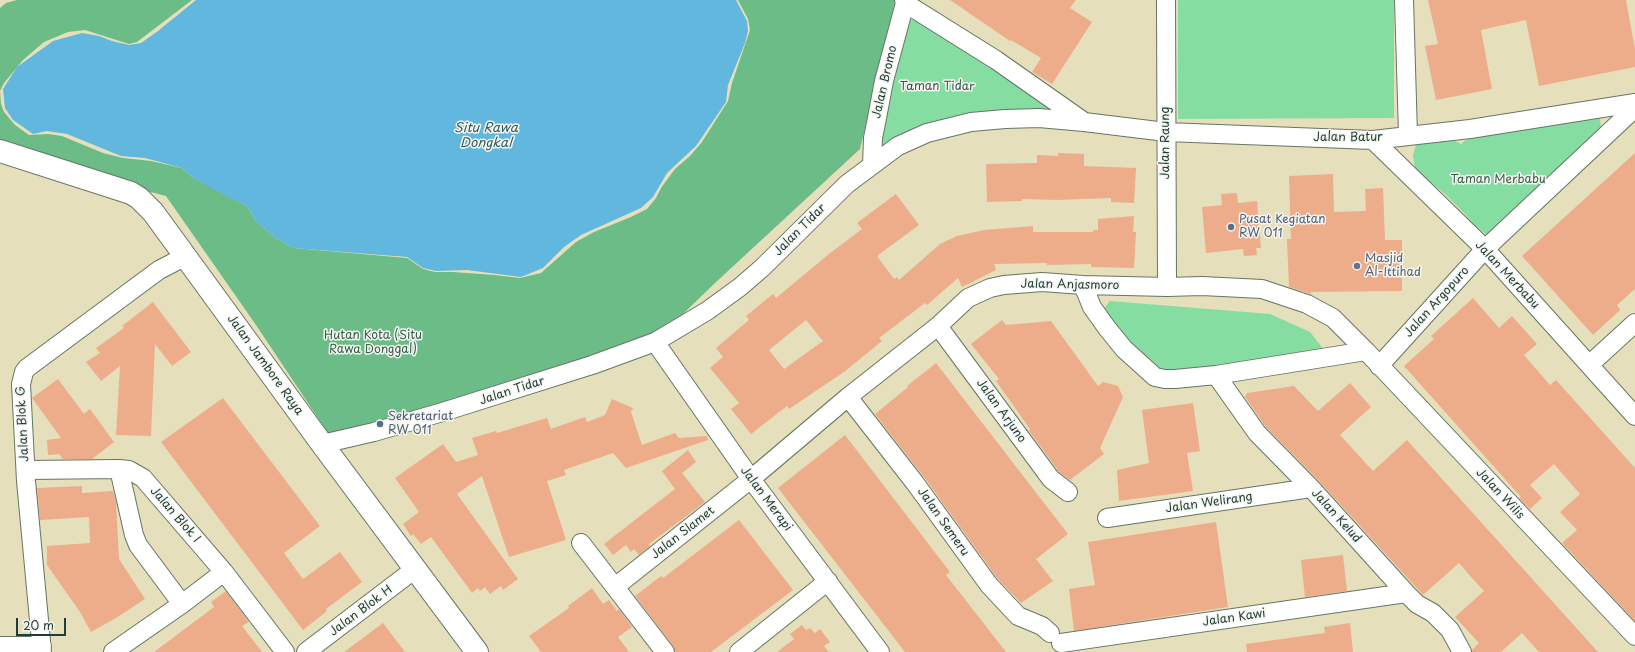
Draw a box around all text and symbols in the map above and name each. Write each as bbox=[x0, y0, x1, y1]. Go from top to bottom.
street label: Jalan Bromo bbox=[870, 44, 900, 120]
park label: Taman Tidar bbox=[900, 80, 974, 94]
street label: Jalan Raung bbox=[1159, 107, 1173, 179]
water label: Situ Rawa Dongkal bbox=[454, 120, 518, 151]
street label: Jalan Batur bbox=[1313, 131, 1383, 145]
park label: Taman Merbabu bbox=[1450, 173, 1546, 187]
street label: Jalan Tidar bbox=[771, 201, 829, 259]
place label: Pusat Kegiatan RW 011 bbox=[1239, 213, 1325, 241]
marker: Pusat Kegiatan RW 011 bbox=[1226, 222, 1236, 232]
street label: Jalan Merbabu bbox=[1472, 238, 1542, 312]
place label: Masjid Al-Ittihad bbox=[1365, 252, 1421, 280]
marker: Masjid Al-Ittihad bbox=[1352, 261, 1362, 271]
street label: Jalan Argopuro bbox=[1402, 264, 1472, 340]
street label: Jalan Anjasmoro bbox=[1021, 277, 1119, 293]
street label: Jalan Jambore Raya bbox=[224, 312, 306, 418]
park label: Hutan Kota (Situ Rawa Donggal) bbox=[324, 329, 422, 357]
street label: Jalan Tidar bbox=[478, 374, 546, 408]
street label: Jalan Arjuno bbox=[973, 376, 1029, 446]
street label: Jalan Blok G bbox=[14, 386, 32, 462]
place label: Sekretariat RW 011 bbox=[388, 410, 453, 438]
marker: Sekretariat RW 011 bbox=[375, 419, 385, 429]
street label: Jalan Merapi bbox=[737, 464, 795, 534]
street label: Jalan Wilis bbox=[1473, 465, 1527, 523]
street label: Jalan Blok I bbox=[147, 484, 203, 546]
street label: Jalan Semeru bbox=[914, 485, 972, 559]
street label: Jalan Kelud bbox=[1308, 486, 1364, 546]
street label: Jalan Welirang bbox=[1165, 490, 1253, 516]
street label: Jalan Slamet bbox=[648, 504, 718, 562]
street label: Jalan Blok H bbox=[327, 583, 395, 639]
street label: Jalan Kawi bbox=[1201, 606, 1267, 630]
scale bar bbox=[18, 610, 68, 636]
text: 20 m bbox=[23, 616, 54, 634]

